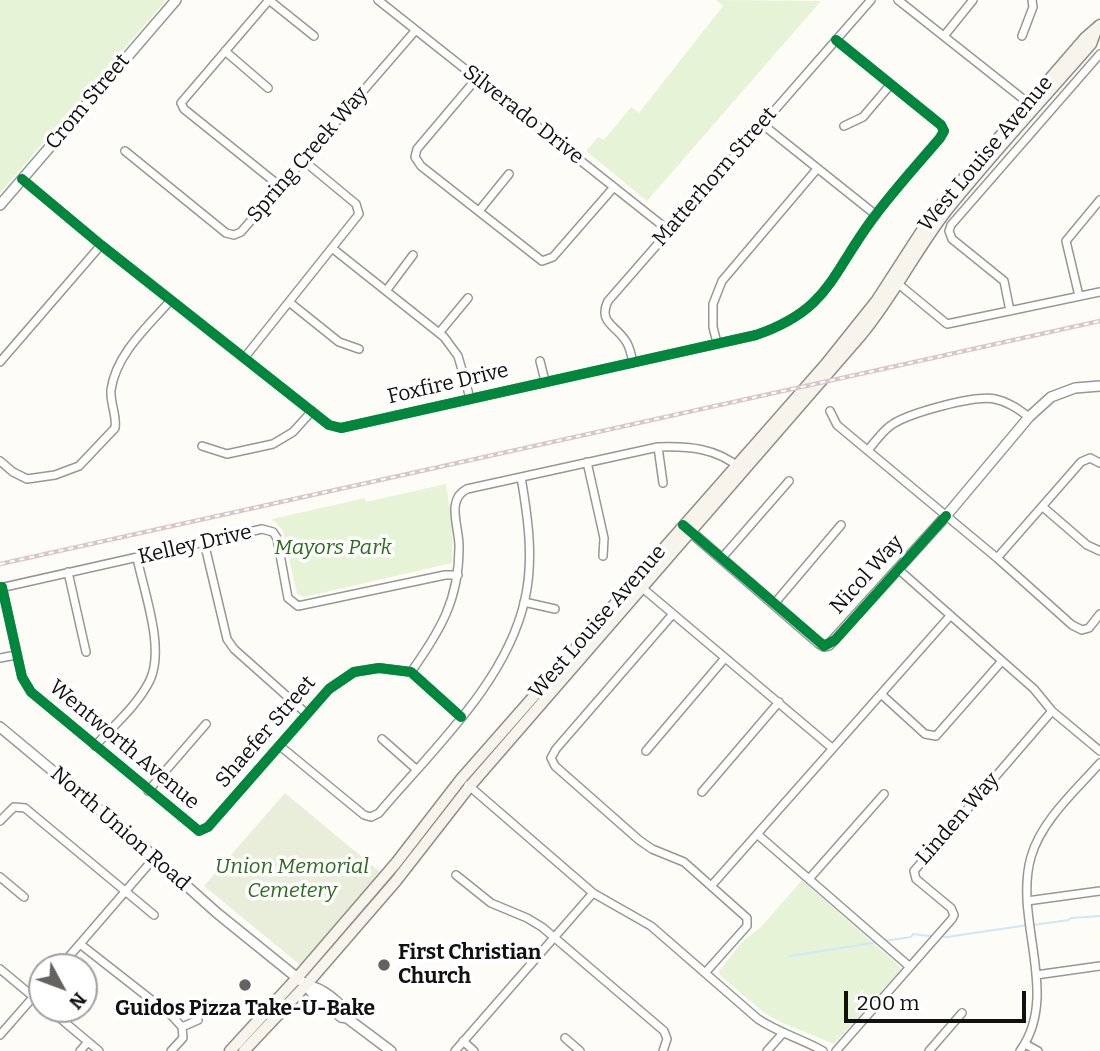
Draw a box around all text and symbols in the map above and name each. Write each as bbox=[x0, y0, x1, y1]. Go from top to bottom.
street label: Crom Street bbox=[41, 49, 135, 155]
street label: Silverado Drive bbox=[457, 60, 589, 170]
street label: West Louise Avenue bbox=[914, 71, 1058, 237]
street label: Spring Creek Way bbox=[242, 82, 374, 228]
street label: Matterhorn Street bbox=[648, 102, 782, 252]
street label: Foxfire Drive bbox=[385, 358, 511, 410]
street label: Kelley Drive bbox=[136, 520, 254, 570]
street label: Nicol Way bbox=[825, 530, 909, 620]
park label: Mayors Park bbox=[274, 535, 392, 561]
street label: West Louise Avenue bbox=[524, 540, 672, 704]
street label: Shaefer Street bbox=[211, 671, 321, 793]
street label: Wentworth Avenue bbox=[44, 675, 204, 815]
street label: North Union Road bbox=[45, 762, 195, 896]
street label: Linden Way bbox=[911, 768, 1005, 870]
park label: Union Memorial Cemetery bbox=[215, 854, 369, 904]
place label: First Christian Church bbox=[398, 940, 541, 990]
north arrow bbox=[28, 953, 98, 1023]
marker: First Christian Church bbox=[376, 957, 392, 973]
marker: Guidos Pizza Take-U-Bake bbox=[237, 977, 253, 993]
scale bar bbox=[848, 978, 1030, 1022]
text: N bbox=[64, 988, 91, 1014]
text: 200 m bbox=[857, 990, 920, 1016]
place label: Guidos Pizza Take-U-Bake bbox=[115, 996, 375, 1022]

